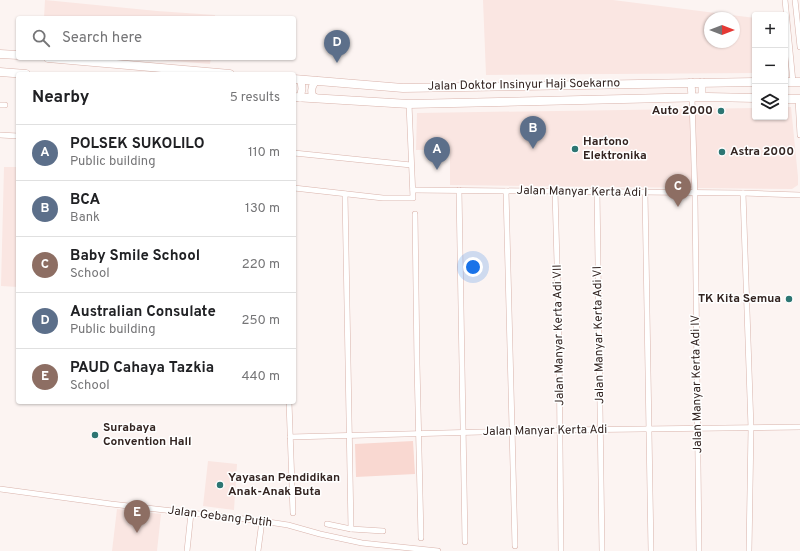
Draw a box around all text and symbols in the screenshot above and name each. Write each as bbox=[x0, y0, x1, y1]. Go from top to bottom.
north arrow bbox=[704, 12, 740, 48]
map controls bbox=[752, 12, 788, 120]
button: + bbox=[752, 12, 788, 48]
search box bbox=[16, 16, 296, 60]
icon: search bbox=[30, 27, 52, 49]
text: Search here bbox=[62, 29, 142, 48]
pin: D bbox=[324, 30, 350, 63]
button: − bbox=[752, 48, 788, 84]
street label: Jalan Doktor Insinyur Haji Soekarno bbox=[428, 75, 621, 95]
button: layers bbox=[752, 84, 788, 120]
text: Nearby bbox=[32, 87, 89, 109]
text: 5 results bbox=[230, 90, 280, 106]
place label: Auto 2000 bbox=[652, 103, 713, 119]
marker: Auto 2000 bbox=[716, 106, 726, 116]
pin: B bbox=[520, 116, 546, 149]
place label: Hartono Elektronika bbox=[583, 134, 647, 164]
text: POLSEK SUKOLILO bbox=[70, 135, 205, 154]
pin: A bbox=[424, 137, 450, 170]
marker: Hartono Elektronika bbox=[570, 144, 580, 154]
place label: Astra 2000 bbox=[730, 144, 794, 160]
text: A bbox=[40, 145, 50, 161]
text: 110 m bbox=[248, 145, 280, 161]
marker: Astra 2000 bbox=[717, 147, 727, 157]
text: Public building bbox=[70, 154, 156, 170]
pin: C bbox=[665, 174, 691, 207]
street label: Jalan Manyar Kerta Adi I bbox=[516, 183, 648, 201]
text: BCA bbox=[70, 191, 100, 210]
text: B bbox=[41, 201, 49, 217]
text: 130 m bbox=[245, 201, 280, 217]
text: Bank bbox=[70, 210, 100, 226]
text: Baby Smile School bbox=[70, 247, 200, 266]
text: C bbox=[41, 257, 49, 273]
text: 220 m bbox=[242, 257, 280, 273]
your location bbox=[463, 257, 483, 277]
street label: Jalan Manyar Kerta Adi VII bbox=[550, 264, 568, 406]
text: School bbox=[70, 266, 110, 282]
street label: Jalan Manyar Kerta Adi VI bbox=[590, 266, 608, 404]
place label: TK Kita Semua bbox=[698, 291, 781, 307]
marker: TK Kita Semua bbox=[784, 294, 794, 304]
text: Australian Consulate bbox=[70, 303, 216, 322]
text: D bbox=[40, 313, 50, 329]
text: 250 m bbox=[242, 313, 280, 329]
street label: Jalan Manyar Kerta Adi IV bbox=[688, 314, 706, 453]
text: Public building bbox=[70, 322, 156, 338]
text: PAUD Cahaya Tazkia bbox=[70, 359, 214, 378]
text: E bbox=[41, 369, 49, 385]
text: 440 m bbox=[241, 369, 280, 385]
text: School bbox=[70, 378, 110, 394]
place label: Surabaya Convention Hall bbox=[103, 420, 192, 450]
street label: Jalan Manyar Kerta Adi bbox=[483, 422, 607, 440]
marker: Surabaya Convention Hall bbox=[90, 430, 100, 440]
place label: Yayasan Pendidikan Anak-Anak Buta bbox=[228, 470, 340, 500]
marker: Yayasan Pendidikan Anak-Anak Buta bbox=[215, 480, 225, 490]
pin: E bbox=[124, 500, 150, 533]
street label: Jalan Gebang Putih bbox=[167, 503, 273, 531]

